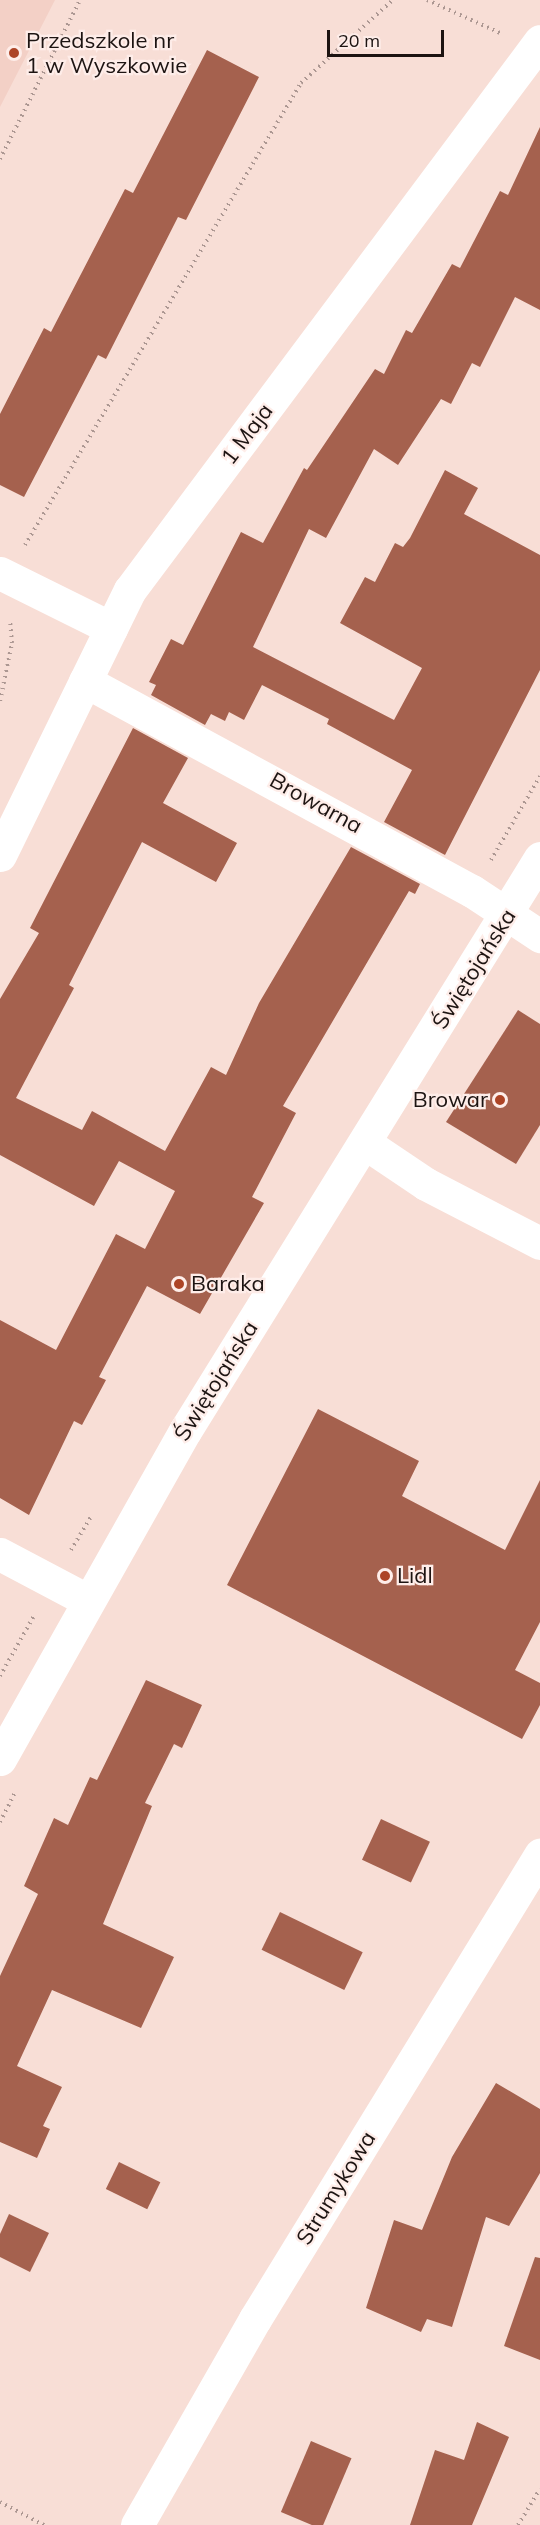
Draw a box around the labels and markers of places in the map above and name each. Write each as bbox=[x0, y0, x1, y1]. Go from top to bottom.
place label: Przedszkole nr 1 w Wyszkowie bbox=[26, 27, 187, 78]
marker: Przedszkole nr 1 w Wyszkowie bbox=[7, 46, 21, 60]
place label: Browar bbox=[413, 1087, 488, 1113]
marker: Browar bbox=[493, 1093, 507, 1107]
place label: Baraka bbox=[191, 1271, 265, 1297]
marker: Baraka bbox=[172, 1277, 186, 1291]
place label: Lidl bbox=[397, 1563, 433, 1589]
marker: Lidl bbox=[378, 1569, 392, 1583]

